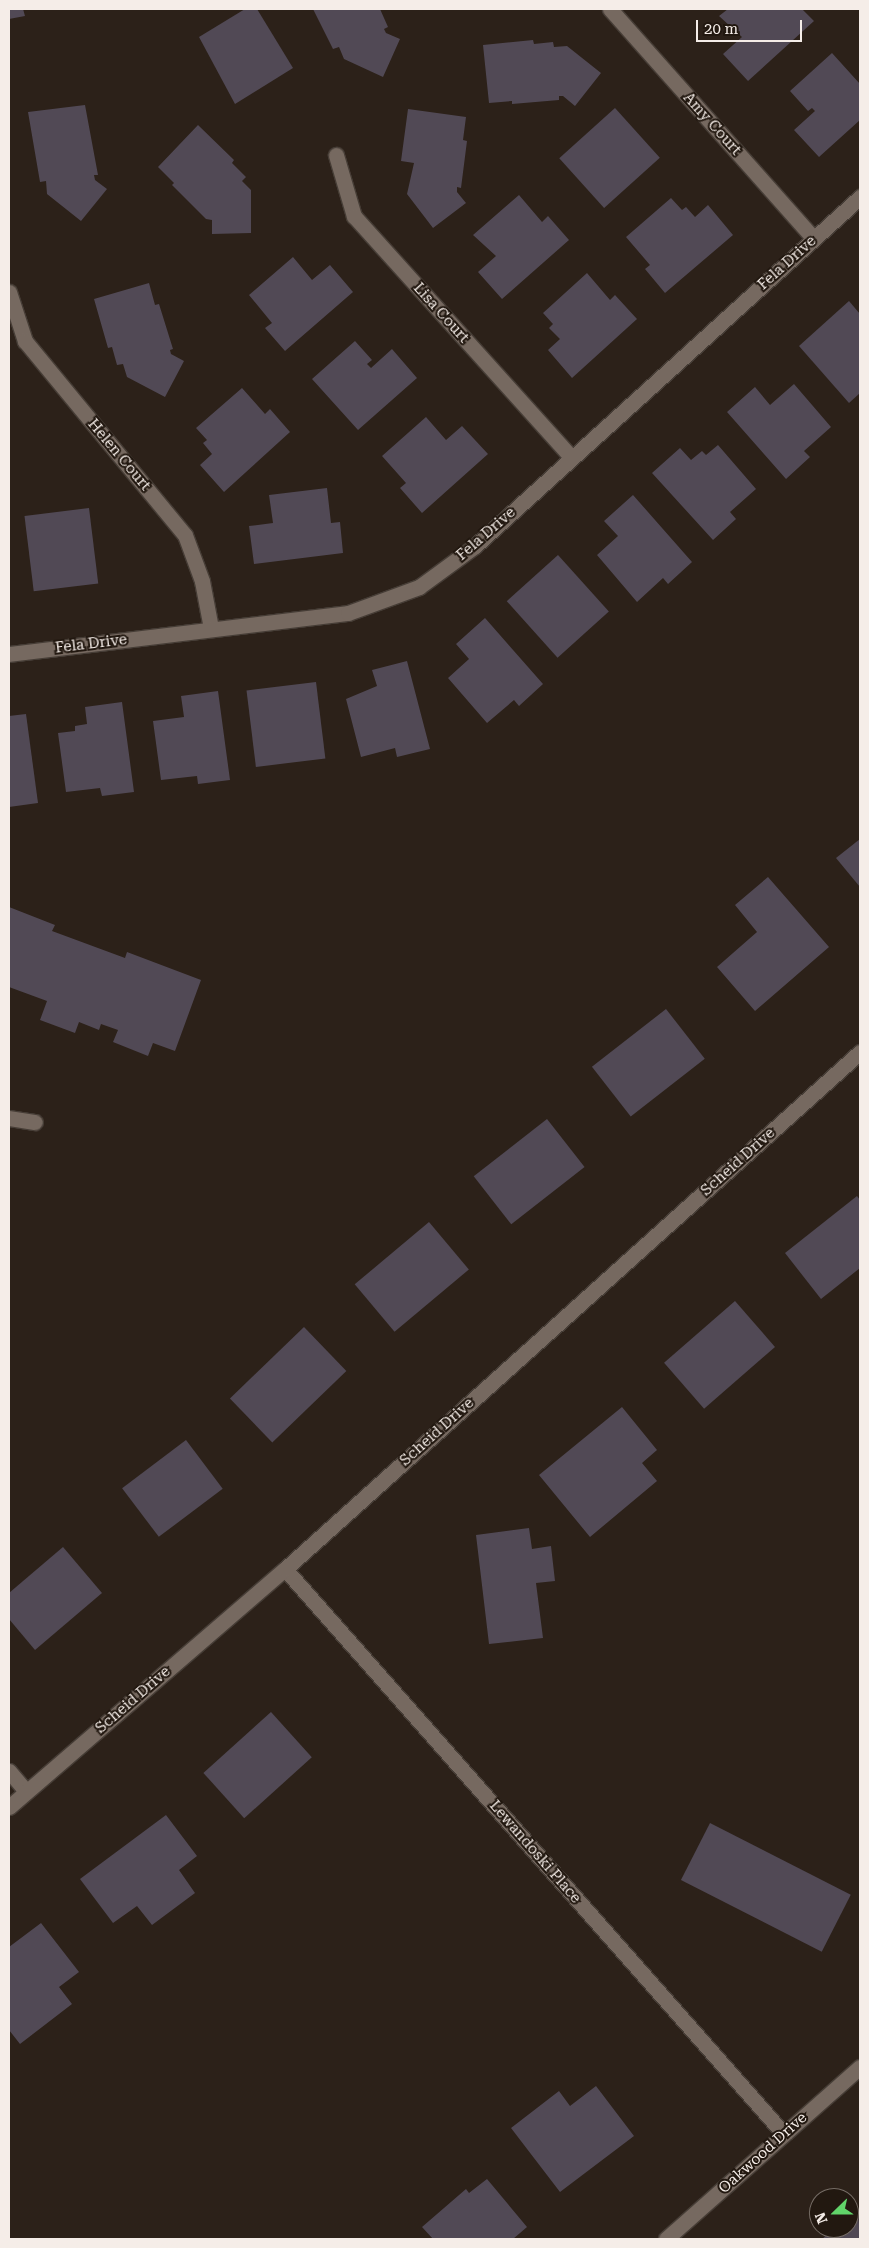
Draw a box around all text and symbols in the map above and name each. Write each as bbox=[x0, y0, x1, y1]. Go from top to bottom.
scale bar bbox=[699, 10, 805, 42]
text: 20 m bbox=[704, 20, 738, 38]
street label: Amy Court bbox=[679, 89, 745, 159]
street label: Fela Drive bbox=[754, 232, 820, 294]
street label: Lisa Court bbox=[409, 279, 473, 347]
street label: Helen Court bbox=[84, 415, 154, 495]
street label: Fela Drive bbox=[453, 504, 519, 564]
street label: Fela Drive bbox=[54, 631, 128, 657]
street label: Scheid Drive bbox=[697, 1124, 779, 1200]
street label: Scheid Drive bbox=[396, 1394, 478, 1470]
street label: Scheid Drive bbox=[92, 1663, 174, 1737]
street label: Lewandoski Place bbox=[485, 1797, 585, 1907]
street label: Oakwood Drive bbox=[715, 2109, 811, 2197]
north arrow bbox=[809, 2188, 859, 2238]
text: N bbox=[812, 2210, 830, 2226]

